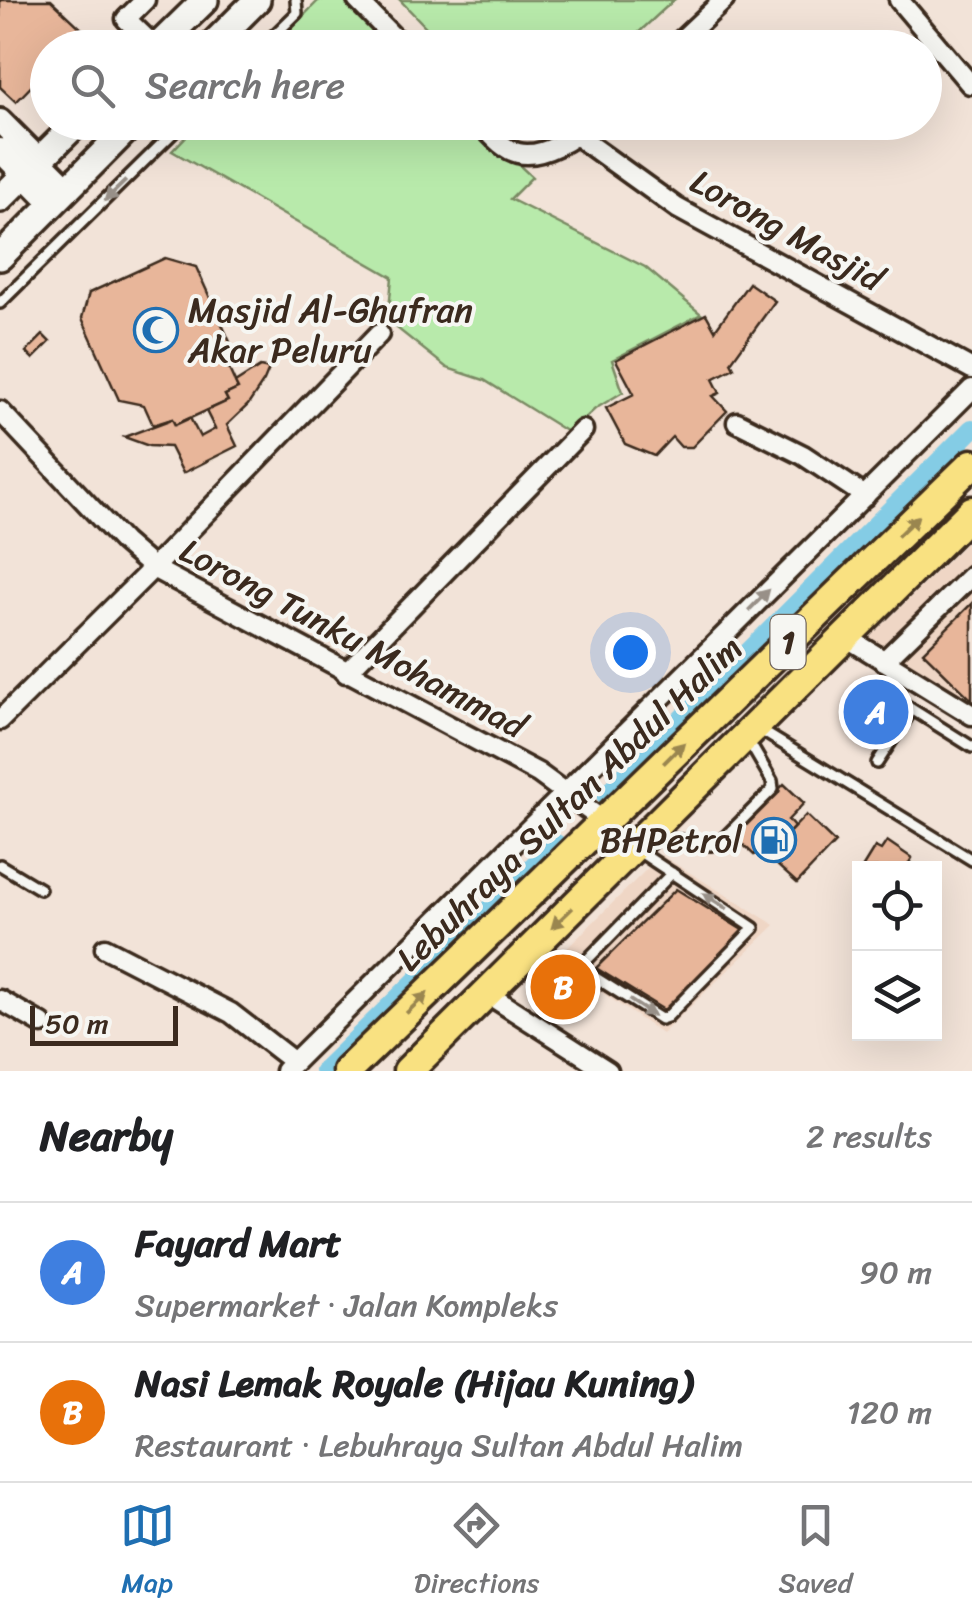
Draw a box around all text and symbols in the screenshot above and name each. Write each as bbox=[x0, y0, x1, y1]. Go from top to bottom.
search box bbox=[30, 30, 942, 140]
text: Search here bbox=[145, 52, 345, 119]
icon: search bbox=[65, 58, 120, 113]
street label: Lorong Masjid bbox=[679, 151, 898, 310]
one-way arrow bbox=[103, 178, 127, 202]
place label: Masjid Al-Ghufran Akar Peluru bbox=[187, 279, 473, 381]
mosque icon: Masjid Al-Ghufran Akar Peluru bbox=[133, 307, 179, 353]
one-way arrow bbox=[895, 515, 919, 539]
street label: Lorong Tunku Mohammad bbox=[168, 520, 540, 757]
one-way arrow bbox=[747, 588, 770, 612]
road number: 1 bbox=[770, 615, 806, 669]
street label: Lebuhraya Sultan Abdul Halim bbox=[380, 619, 758, 987]
your location bbox=[605, 627, 656, 678]
pin: A bbox=[844, 674, 908, 750]
one-way arrow bbox=[662, 741, 686, 765]
place label: BHPetrol bbox=[600, 809, 743, 871]
fuel station icon: BHPetrol bbox=[751, 817, 797, 863]
map controls bbox=[852, 861, 942, 1041]
button: locate bbox=[852, 861, 942, 951]
one-way arrow bbox=[701, 892, 728, 910]
one-way arrow bbox=[551, 906, 575, 930]
pin: B bbox=[530, 950, 596, 1024]
button: layers bbox=[852, 951, 942, 1041]
one-way arrow bbox=[405, 992, 429, 1015]
one-way arrow bbox=[628, 998, 655, 1016]
text: 50 m bbox=[45, 999, 109, 1048]
scale bar bbox=[30, 1001, 178, 1046]
text: Nearby bbox=[40, 1099, 173, 1173]
text: 2 results bbox=[806, 1108, 932, 1165]
text: Fayard Mart bbox=[135, 1210, 341, 1277]
text: A bbox=[62, 1244, 83, 1301]
text: 90 m bbox=[859, 1244, 932, 1301]
text: Supermarket · Jalan Kompleks bbox=[135, 1277, 558, 1334]
text: Nasi Lemak Royale (Hijau Kuning) bbox=[135, 1350, 692, 1417]
text: B bbox=[62, 1384, 83, 1441]
text: 120 m bbox=[847, 1384, 932, 1441]
text: Restaurant · Lebuhraya Sultan Abdul Halim bbox=[135, 1417, 743, 1474]
tab: Map bbox=[120, 1498, 175, 1607]
tab: Directions bbox=[414, 1498, 539, 1607]
tab: Saved bbox=[779, 1498, 852, 1607]

